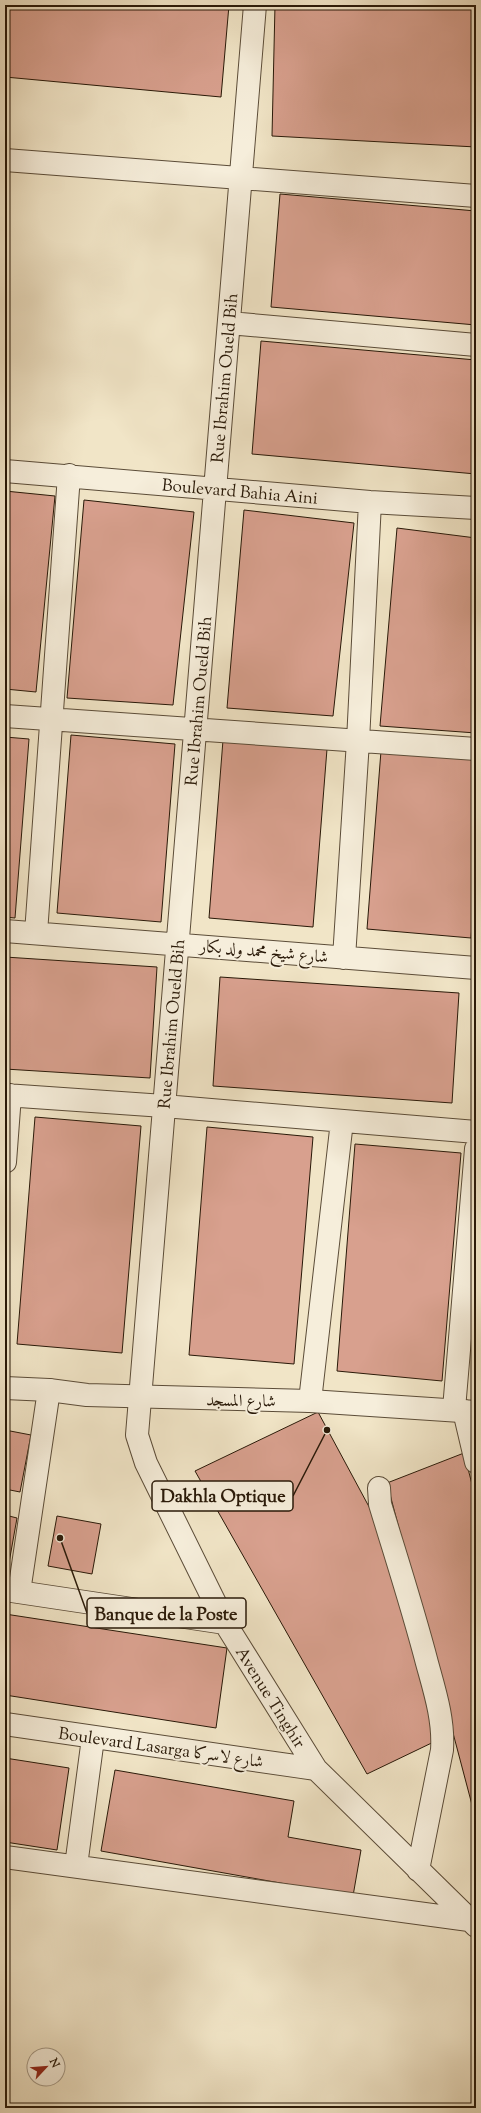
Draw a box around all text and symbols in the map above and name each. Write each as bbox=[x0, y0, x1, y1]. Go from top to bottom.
street label: Rue Ibrahim Oueld Bih bbox=[207, 292, 245, 464]
street label: Boulevard Bahia Aini bbox=[161, 474, 319, 512]
street label: Rue Ibrahim Oueld Bih bbox=[181, 615, 219, 787]
street label: شارع شيخ محمد ولد بكار bbox=[196, 935, 329, 973]
street label: Rue Ibrahim Oueld Bih bbox=[154, 938, 192, 1110]
street label: شارع المسجد bbox=[206, 1389, 276, 1415]
callout: Dakhla Optique bbox=[152, 1481, 293, 1511]
text: Dakhla Optique bbox=[160, 1485, 286, 1511]
callout: Banque de la Poste bbox=[87, 1598, 246, 1628]
text: Banque de la Poste bbox=[95, 1603, 238, 1629]
street label: Avenue Tinghir bbox=[228, 1643, 310, 1754]
street label: Boulevard Lasarga شارع لاسركا bbox=[57, 1723, 265, 1775]
north arrow bbox=[26, 2047, 66, 2087]
text: N bbox=[45, 2055, 63, 2071]

